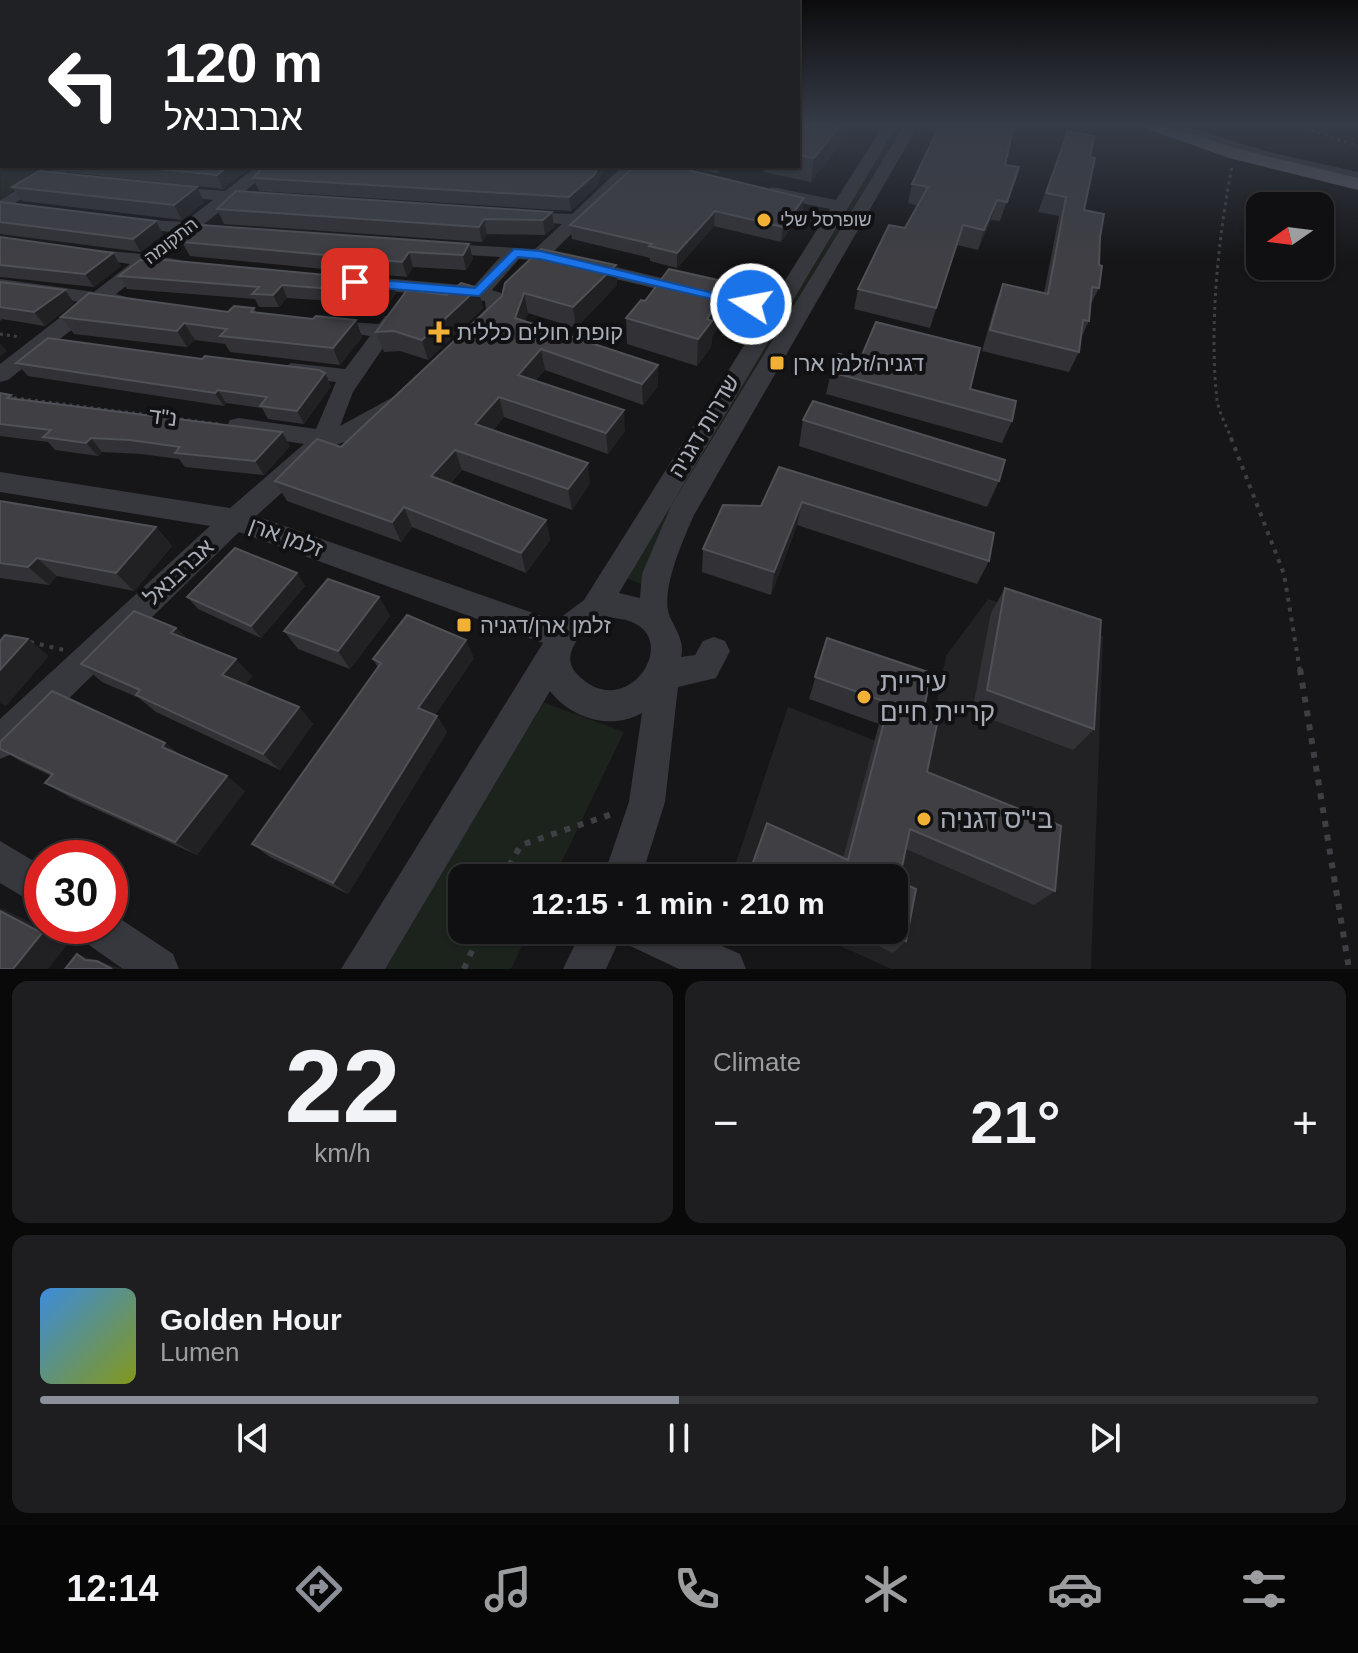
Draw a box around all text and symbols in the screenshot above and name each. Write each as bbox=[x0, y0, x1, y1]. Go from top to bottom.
text: 120 m bbox=[164, 31, 323, 94]
icon: left bbox=[32, 32, 136, 136]
text: אברבנאל bbox=[164, 97, 303, 138]
north arrow bbox=[1246, 192, 1334, 280]
map controls bbox=[1246, 192, 1334, 280]
place label: שופרסל שלי bbox=[780, 210, 872, 230]
marker: שופרסל שלי bbox=[755, 211, 773, 229]
street label: התקומה bbox=[140, 214, 202, 268]
pin bbox=[321, 248, 389, 316]
icon: arrive bbox=[333, 260, 377, 304]
position arrow bbox=[709, 262, 793, 346]
place label: קופת חולים כללית bbox=[457, 320, 623, 345]
marker: קופת חולים כללית bbox=[428, 321, 450, 343]
place label: דגניה/זלמן ארן bbox=[793, 351, 924, 376]
marker: דגניה/זלמן ארן bbox=[768, 354, 786, 372]
street label: שדרות דגניה bbox=[664, 370, 744, 482]
street label: נ"ד bbox=[147, 403, 179, 431]
street label: זלמן ארן bbox=[246, 512, 326, 562]
street label: אברבנאל bbox=[139, 534, 219, 610]
place label: זלמן ארן/דגניה bbox=[480, 613, 611, 638]
marker: זלמן ארן/דגניה bbox=[455, 616, 473, 634]
place label: עיריית קריית חיים bbox=[880, 667, 995, 727]
marker: עיריית קריית חיים bbox=[855, 688, 873, 706]
place label: בי"ס דגניה bbox=[940, 804, 1053, 834]
marker: בי"ס דגניה bbox=[915, 810, 933, 828]
speed limit sign: 30 bbox=[24, 840, 128, 944]
text: 12:15 · 1 min · 210 m bbox=[531, 887, 825, 920]
text: 22 bbox=[285, 1028, 400, 1144]
text: Climate bbox=[713, 1047, 801, 1077]
text: 21° bbox=[970, 1089, 1061, 1156]
text: − bbox=[713, 1098, 739, 1147]
text: + bbox=[1292, 1098, 1318, 1147]
text: km/h bbox=[314, 1138, 371, 1168]
text: Golden Hour bbox=[160, 1303, 342, 1336]
text: Lumen bbox=[160, 1337, 240, 1367]
icon: previous bbox=[231, 1416, 275, 1460]
icon: pause bbox=[657, 1416, 701, 1460]
icon: next bbox=[1083, 1416, 1127, 1460]
icon: directions bbox=[291, 1561, 347, 1617]
icon: music bbox=[480, 1561, 536, 1617]
icon: phone bbox=[669, 1561, 725, 1617]
icon: climate bbox=[858, 1561, 914, 1617]
icon: car bbox=[1047, 1561, 1103, 1617]
icon: filters bbox=[1236, 1561, 1292, 1617]
text: 12:14 bbox=[66, 1568, 159, 1609]

